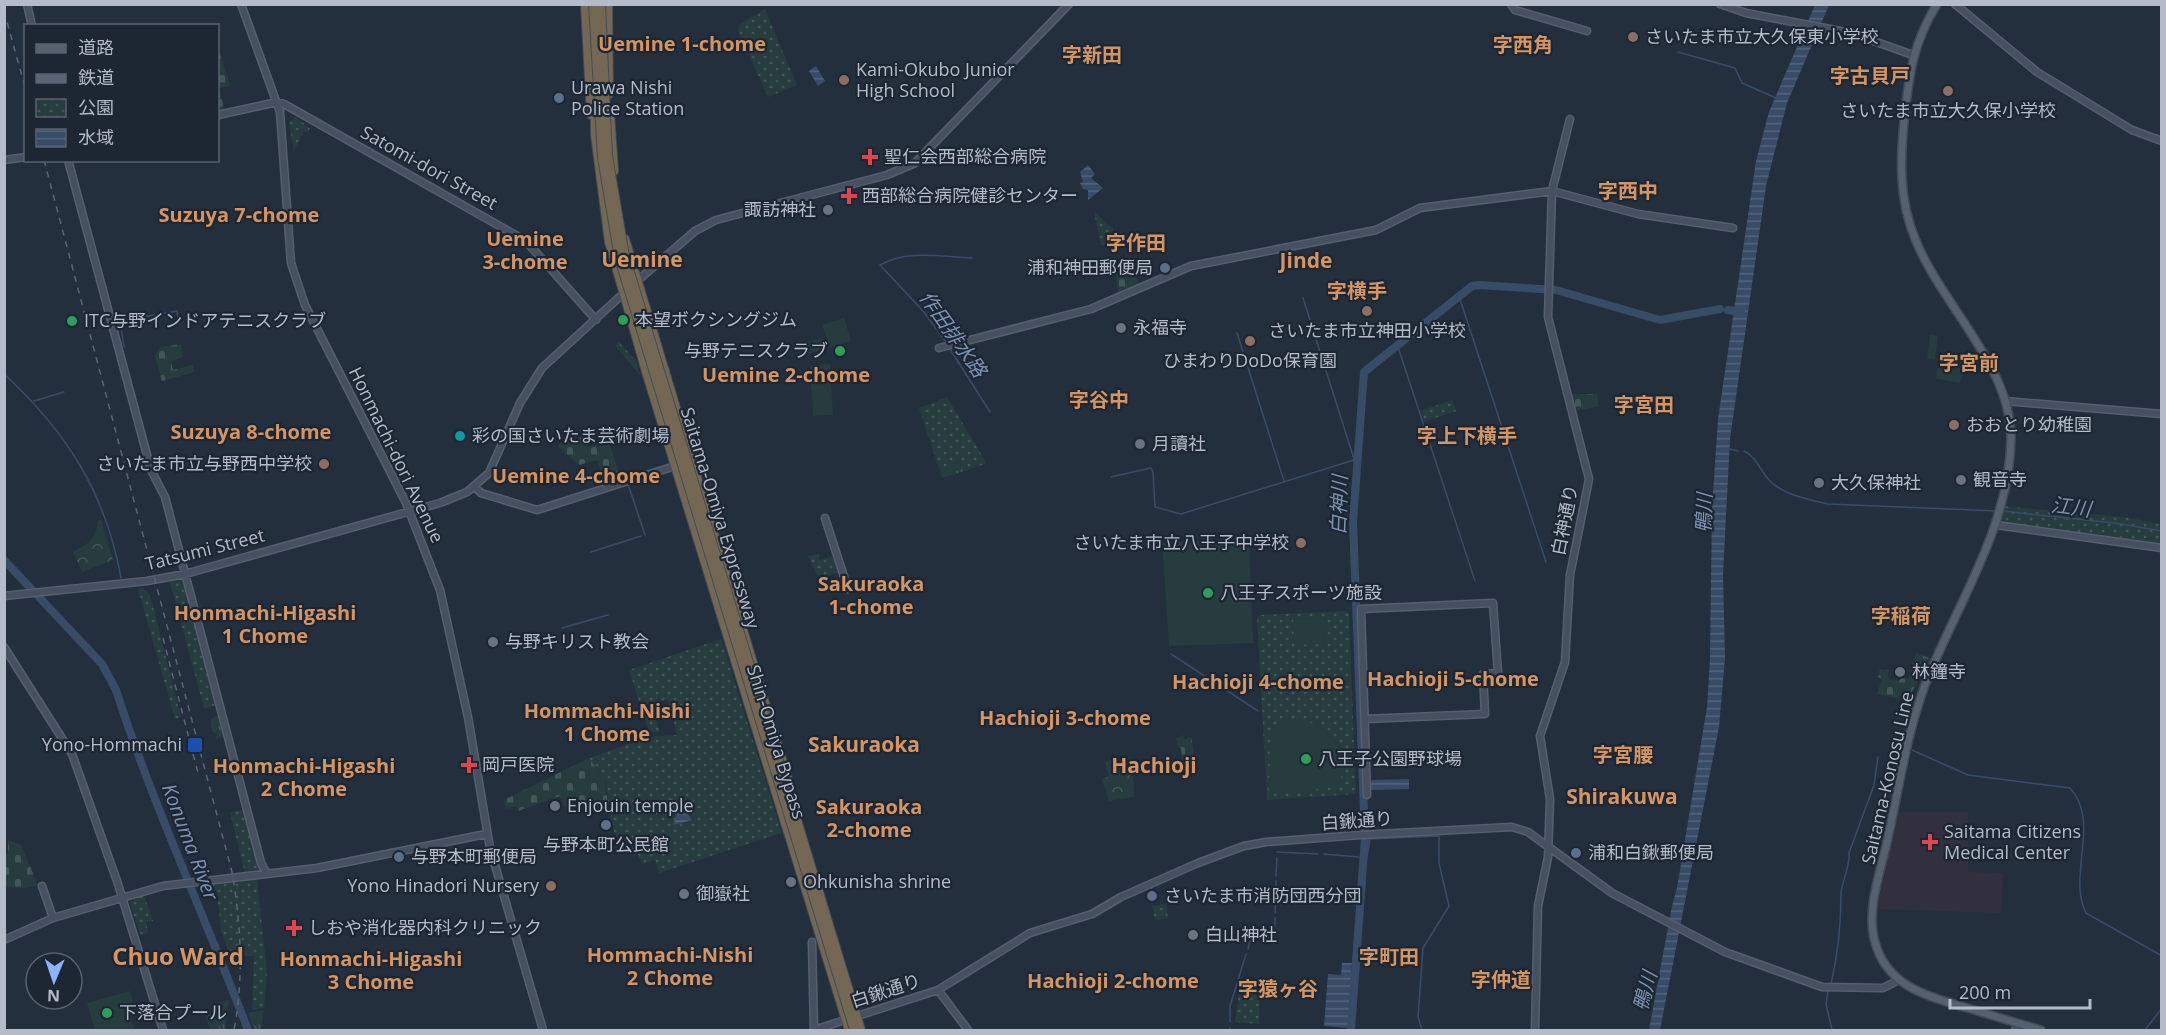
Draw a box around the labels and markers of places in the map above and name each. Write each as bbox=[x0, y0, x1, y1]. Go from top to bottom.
place label: さいたま市立大久保東小学校 bbox=[1645, 24, 1878, 48]
marker: さいたま市立大久保東小学校 bbox=[1626, 30, 1640, 44]
place label: Kami-Okubo Junior High School bbox=[856, 57, 1015, 102]
marker: Kami-Okubo Junior High School bbox=[837, 73, 851, 87]
place label: Urawa Nishi Police Station bbox=[571, 75, 684, 120]
marker: さいたま市立大久保小学校 bbox=[1941, 84, 1955, 98]
marker: Urawa Nishi Police Station bbox=[552, 91, 566, 105]
place label: さいたま市立大久保小学校 bbox=[1840, 98, 2056, 122]
place label: 聖仁会西部総合病院 bbox=[884, 144, 1046, 168]
marker: 聖仁会西部総合病院 bbox=[861, 148, 879, 166]
place label: 西部総合病院健診センター bbox=[862, 183, 1078, 207]
marker: 西部総合病院健診センター bbox=[840, 187, 858, 205]
place label: 諏訪神社 bbox=[744, 197, 816, 221]
marker: 諏訪神社 bbox=[821, 203, 835, 217]
place label: 浦和神田郵便局 bbox=[1027, 255, 1153, 279]
marker: 浦和神田郵便局 bbox=[1158, 261, 1172, 275]
marker: さいたま市立神田小学校 bbox=[1360, 304, 1374, 318]
place label: 本望ボクシングジム bbox=[635, 307, 797, 331]
place label: ITC与野インドアテニスクラブ bbox=[84, 308, 326, 332]
marker: 本望ボクシングジム bbox=[616, 313, 630, 327]
marker: ITC与野インドアテニスクラブ bbox=[65, 314, 79, 328]
place label: 永福寺 bbox=[1133, 315, 1187, 339]
place label: さいたま市立神田小学校 bbox=[1268, 318, 1466, 342]
marker: 永福寺 bbox=[1114, 321, 1128, 335]
marker: ひまわりDoDo保育園 bbox=[1243, 334, 1257, 348]
place label: 与野テニスクラブ bbox=[684, 338, 828, 362]
marker: 与野テニスクラブ bbox=[833, 344, 847, 358]
place label: ひまわりDoDo保育園 bbox=[1163, 348, 1337, 372]
place label: おおとり幼稚園 bbox=[1966, 412, 2092, 436]
marker: おおとり幼稚園 bbox=[1947, 418, 1961, 432]
place label: 彩の国さいたま芸術劇場 bbox=[472, 423, 669, 447]
marker: 彩の国さいたま芸術劇場 bbox=[453, 429, 467, 443]
place label: 月讀社 bbox=[1152, 431, 1206, 455]
marker: 月讀社 bbox=[1133, 437, 1147, 451]
place label: さいたま市立与野西中学校 bbox=[97, 451, 312, 475]
marker: さいたま市立与野西中学校 bbox=[317, 457, 331, 471]
place label: 観音寺 bbox=[1973, 467, 2027, 491]
place label: 大久保神社 bbox=[1831, 470, 1921, 494]
marker: 観音寺 bbox=[1954, 473, 1968, 487]
marker: 大久保神社 bbox=[1812, 476, 1826, 490]
place label: さいたま市立八王子中学校 bbox=[1074, 530, 1289, 554]
marker: さいたま市立八王子中学校 bbox=[1294, 536, 1308, 550]
place label: 八王子スポーツ施設 bbox=[1220, 580, 1382, 604]
marker: 八王子スポーツ施設 bbox=[1201, 586, 1215, 600]
place label: 与野キリスト教会 bbox=[505, 629, 649, 653]
marker: 与野キリスト教会 bbox=[486, 635, 500, 649]
place label: 林鐘寺 bbox=[1912, 659, 1966, 683]
marker: 林鐘寺 bbox=[1893, 665, 1907, 679]
place label: Yono-Hommachi bbox=[42, 732, 182, 756]
marker: Yono-Hommachi bbox=[186, 736, 204, 754]
place label: 八王子公園野球場 bbox=[1318, 746, 1462, 770]
place label: 岡戸医院 bbox=[482, 752, 554, 776]
marker: 八王子公園野球場 bbox=[1299, 752, 1313, 766]
marker: 岡戸医院 bbox=[460, 756, 478, 774]
place label: Enjouin temple bbox=[567, 793, 694, 817]
marker: Enjouin temple bbox=[548, 799, 562, 813]
marker: 与野本町公民館 bbox=[599, 818, 613, 832]
place label: Saitama Citizens Medical Center bbox=[1944, 819, 2081, 864]
place label: 与野本町公民館 bbox=[543, 832, 669, 856]
marker: Saitama Citizens Medical Center bbox=[1921, 833, 1939, 851]
place label: 浦和白鍬郵便局 bbox=[1588, 840, 1714, 864]
place label: 与野本町郵便局 bbox=[411, 844, 537, 868]
marker: 浦和白鍬郵便局 bbox=[1569, 846, 1583, 860]
marker: 与野本町郵便局 bbox=[392, 850, 406, 864]
place label: Ohkunisha shrine bbox=[803, 869, 951, 893]
place label: Yono Hinadori Nursery bbox=[347, 873, 540, 897]
marker: Ohkunisha shrine bbox=[784, 875, 798, 889]
marker: Yono Hinadori Nursery bbox=[544, 879, 558, 893]
place label: 御嶽社 bbox=[696, 881, 750, 905]
place label: さいたま市消防団西分団 bbox=[1164, 883, 1361, 907]
marker: 御嶽社 bbox=[677, 887, 691, 901]
marker: さいたま市消防団西分団 bbox=[1145, 889, 1159, 903]
place label: しおや消化器内科クリニック bbox=[308, 915, 542, 939]
marker: しおや消化器内科クリニック bbox=[285, 919, 303, 937]
place label: 白山神社 bbox=[1205, 922, 1277, 946]
marker: 白山神社 bbox=[1186, 928, 1200, 942]
place label: 下落合プール bbox=[119, 1000, 227, 1024]
marker: 下落合プール bbox=[100, 1006, 114, 1020]

